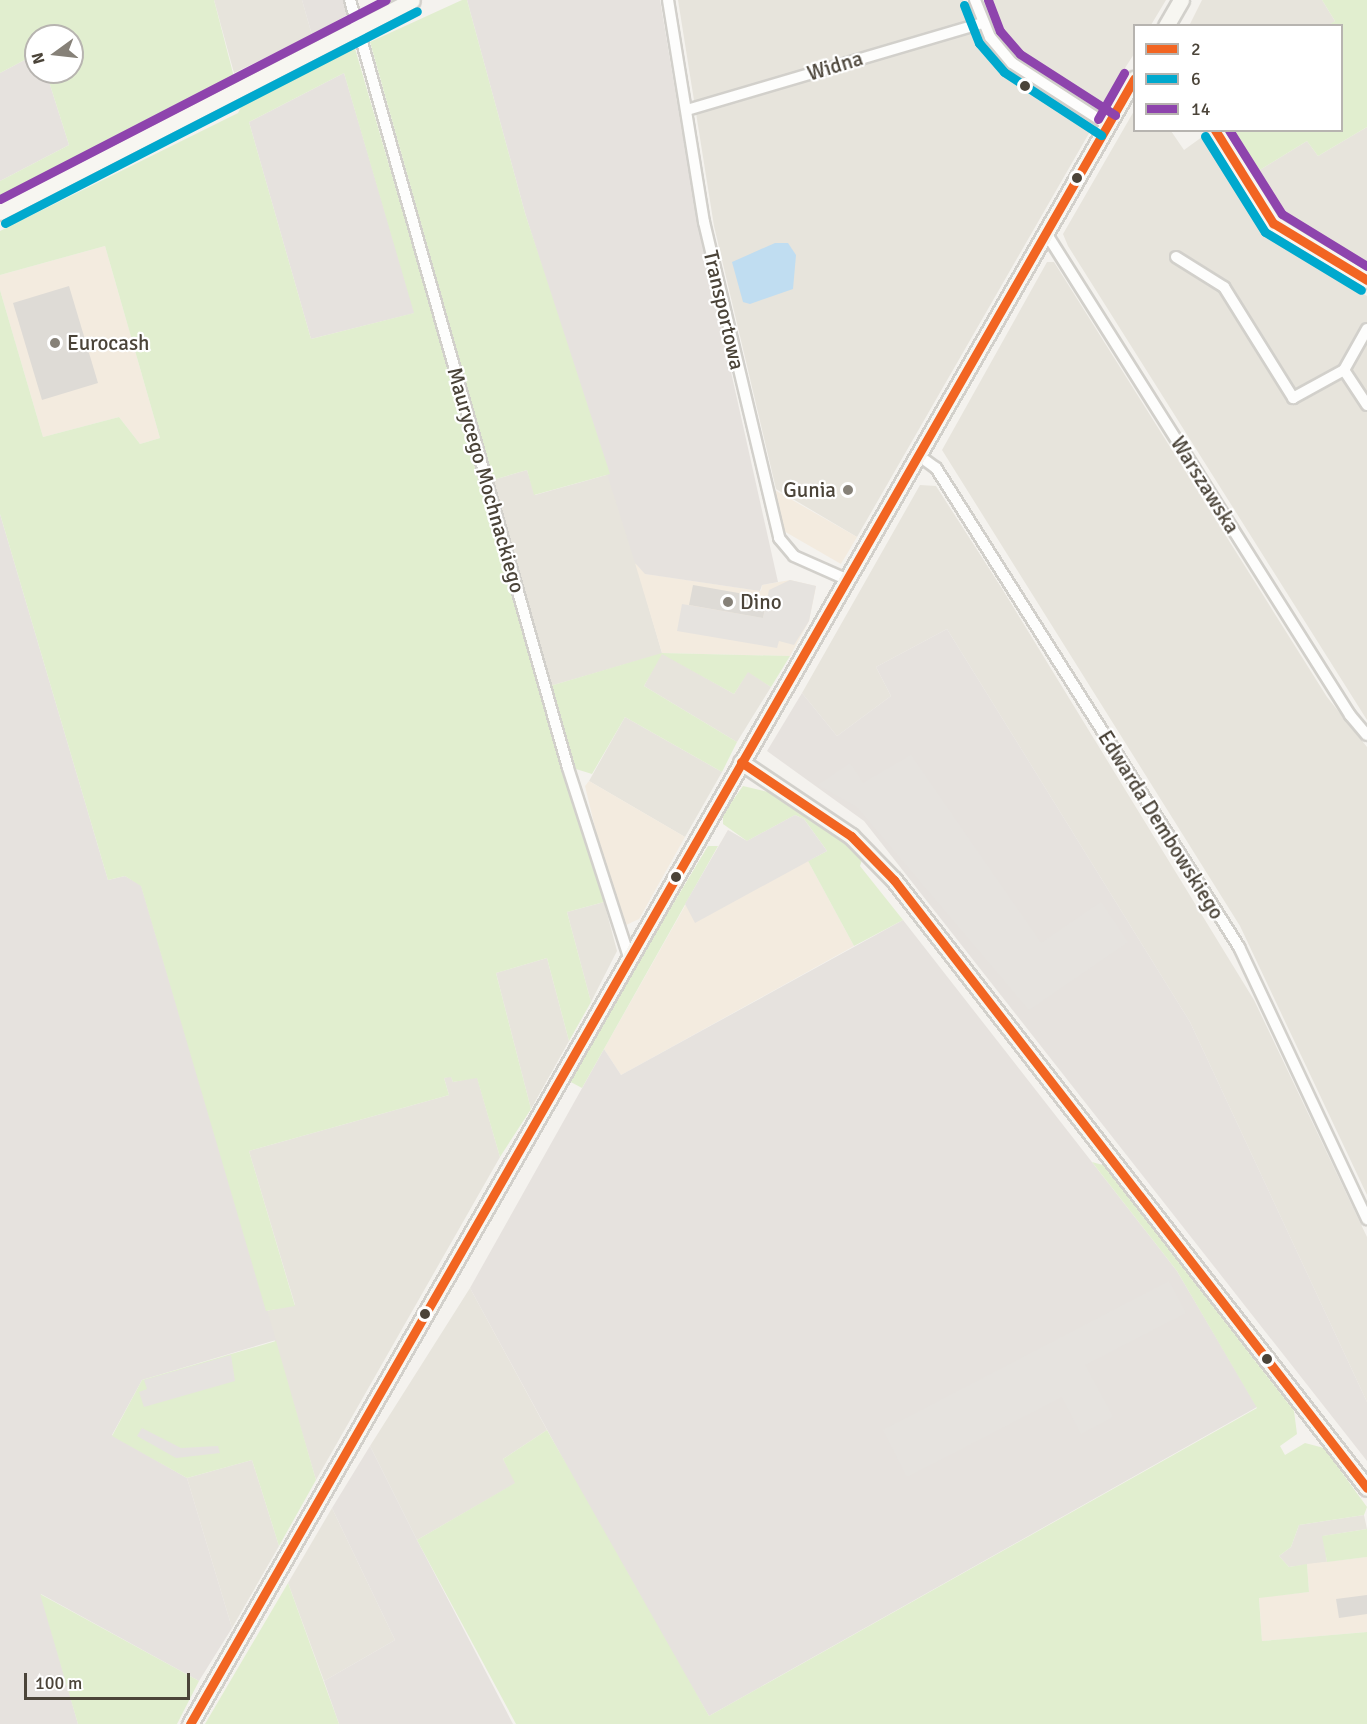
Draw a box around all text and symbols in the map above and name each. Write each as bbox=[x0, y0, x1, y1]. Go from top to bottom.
north arrow bbox=[24, 24, 84, 84]
legend bbox=[1133, 24, 1343, 132]
text: 2 bbox=[1191, 38, 1201, 60]
street label: Widna bbox=[804, 46, 866, 86]
text: N bbox=[27, 50, 50, 66]
text: 6 bbox=[1191, 68, 1201, 90]
unlabelled marker bbox=[1019, 80, 1031, 92]
text: 14 bbox=[1191, 98, 1210, 120]
unlabelled marker bbox=[1071, 172, 1083, 184]
street label: Transportowa bbox=[698, 248, 750, 372]
place label: Eurocash bbox=[67, 330, 150, 356]
marker: Eurocash bbox=[48, 336, 62, 350]
street label: Maurycego Mochnackiego bbox=[442, 364, 530, 596]
street label: Warszawska bbox=[1165, 432, 1245, 538]
place label: Gunia bbox=[783, 477, 836, 503]
marker: Gunia bbox=[841, 483, 855, 497]
place label: Dino bbox=[740, 589, 782, 615]
marker: Dino bbox=[721, 595, 735, 609]
street label: Edwarda Dembowskiego bbox=[1093, 726, 1229, 924]
unlabelled marker bbox=[670, 871, 682, 883]
unlabelled marker bbox=[419, 1308, 431, 1320]
unlabelled marker bbox=[1261, 1353, 1273, 1365]
scale bar bbox=[27, 1661, 194, 1699]
text: 100 m bbox=[35, 1672, 82, 1694]

